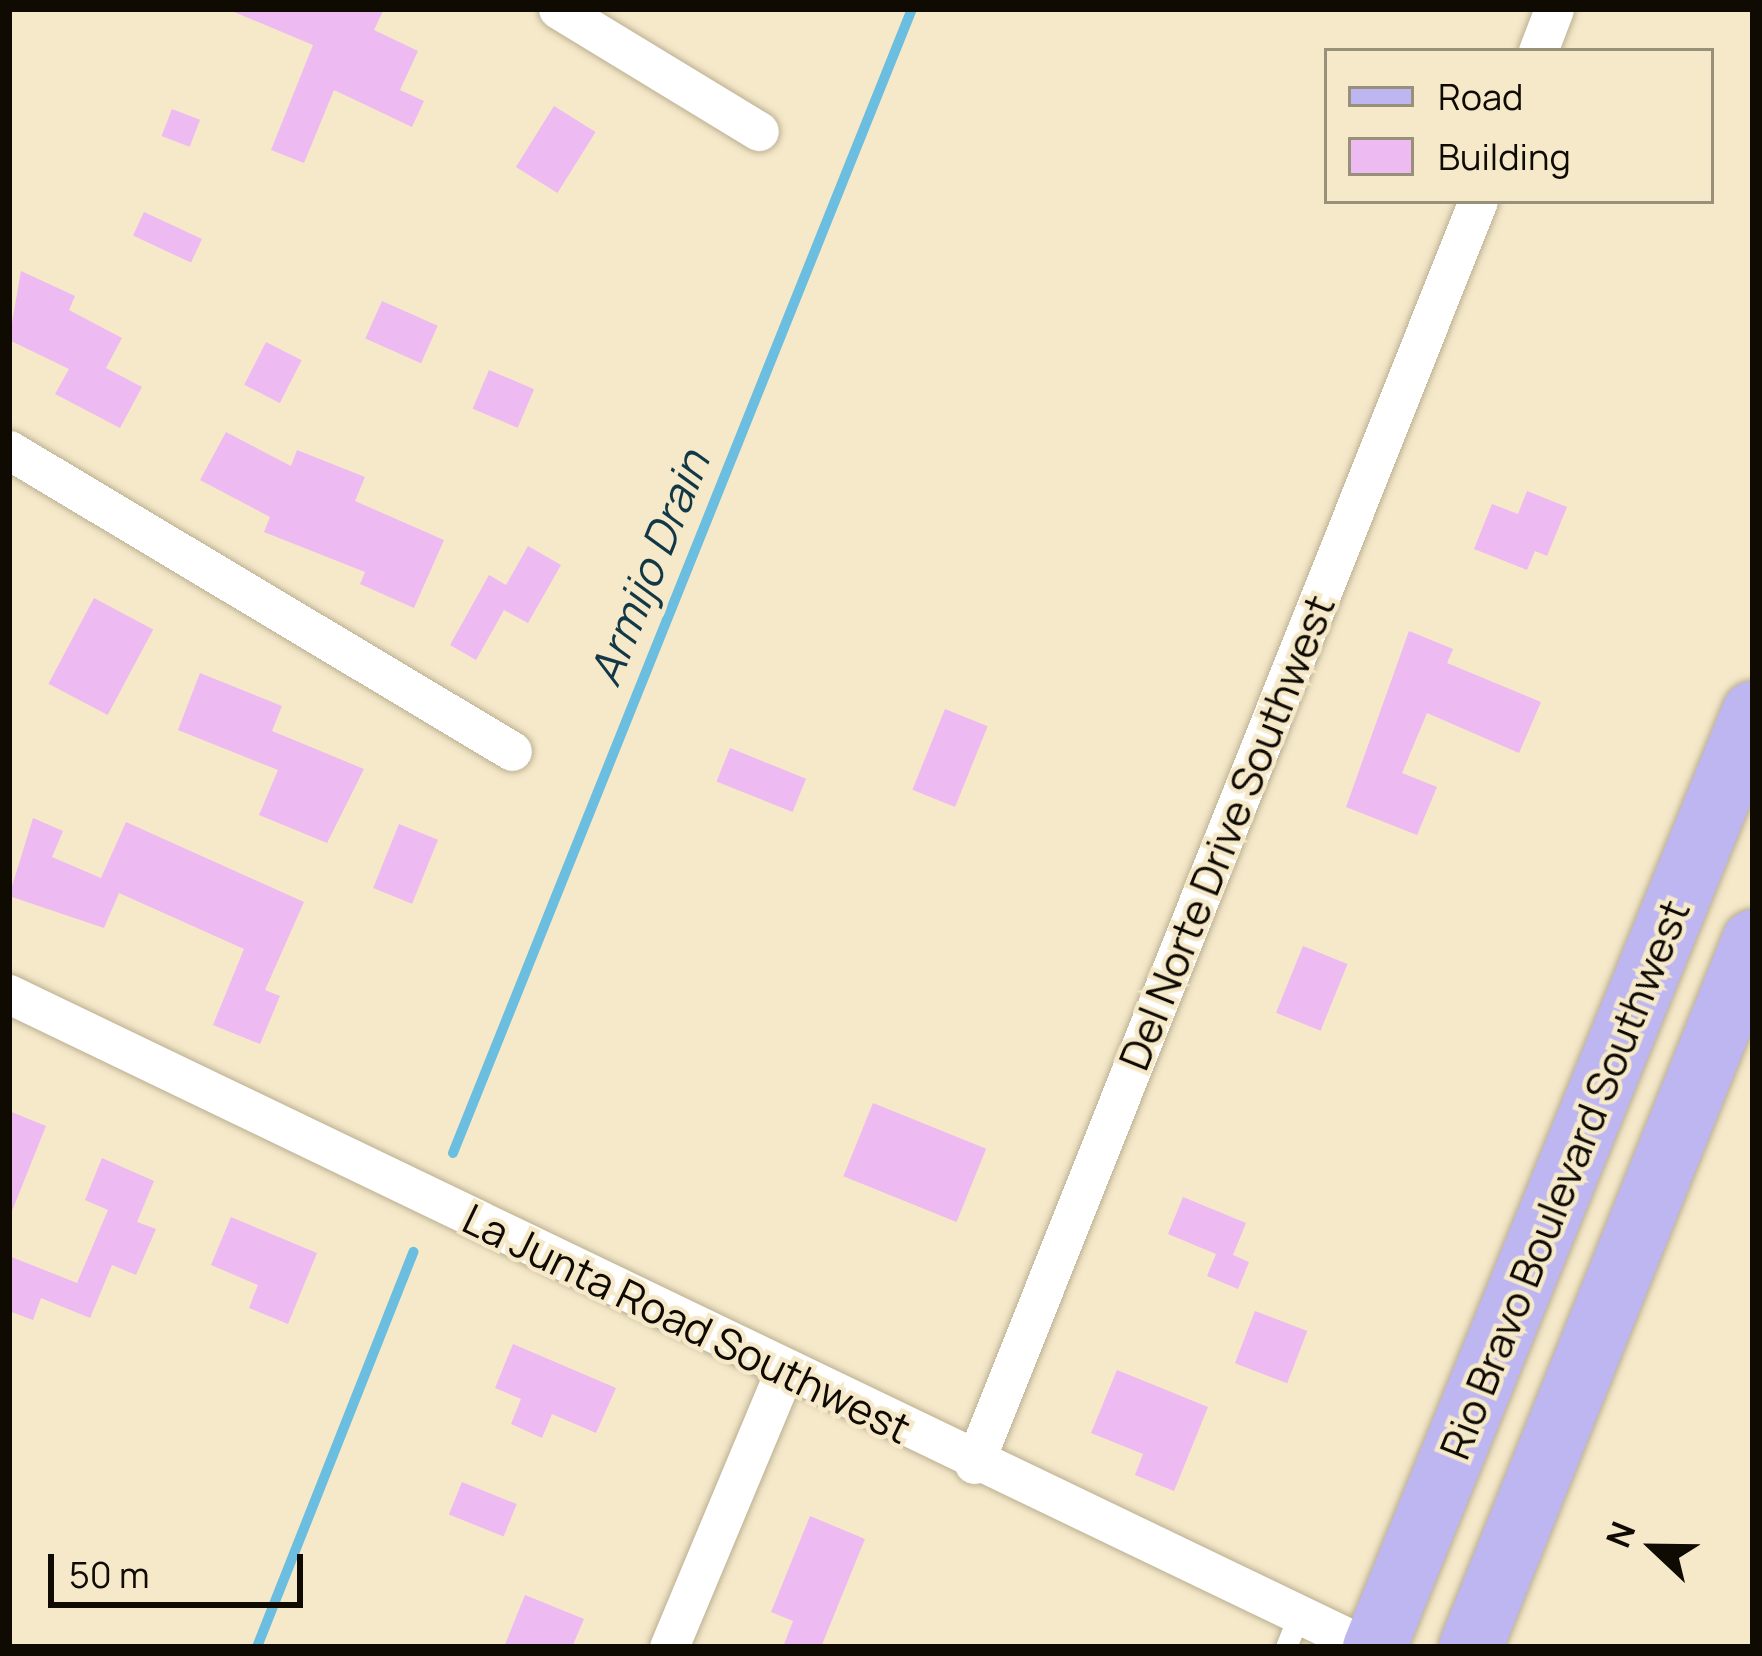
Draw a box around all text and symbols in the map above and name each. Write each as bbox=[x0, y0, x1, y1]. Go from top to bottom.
legend bbox=[1324, 48, 1714, 204]
text: Road bbox=[1438, 72, 1523, 121]
text: Building bbox=[1438, 132, 1571, 181]
water label: Armijo Drain bbox=[578, 443, 720, 693]
street label: Del Norte Drive Southwest bbox=[1108, 587, 1344, 1077]
street label: Rio Bravo Boulevard Southwest bbox=[1429, 892, 1699, 1466]
street label: La Junta Road Southwest bbox=[455, 1193, 919, 1453]
north arrow bbox=[1594, 1488, 1714, 1608]
text: N bbox=[1595, 1515, 1645, 1554]
scale bar bbox=[54, 1530, 309, 1604]
text: 50 m bbox=[69, 1550, 149, 1599]

